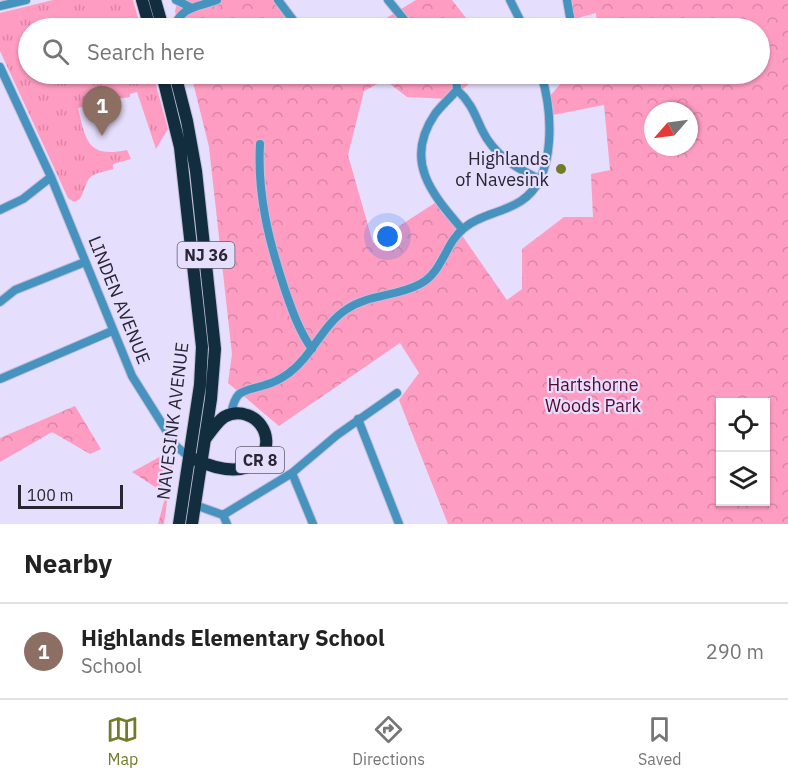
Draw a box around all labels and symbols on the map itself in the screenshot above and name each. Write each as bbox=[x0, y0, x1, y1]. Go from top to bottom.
pin: 1 bbox=[82, 86, 122, 136]
north arrow bbox=[644, 102, 698, 156]
place label: Highlands of Navesink bbox=[455, 147, 550, 191]
marker: Highlands of Navesink bbox=[554, 162, 568, 176]
your location bbox=[373, 222, 402, 251]
street label: LINDEN AVENUE bbox=[83, 232, 156, 367]
road number: NJ 36 bbox=[178, 242, 234, 268]
street label: NAVESINK AVENUE bbox=[151, 341, 194, 501]
park label: Hartshorne Woods Park bbox=[545, 373, 641, 417]
road number: CR 8 bbox=[236, 447, 284, 473]
scale bar bbox=[18, 482, 123, 510]

